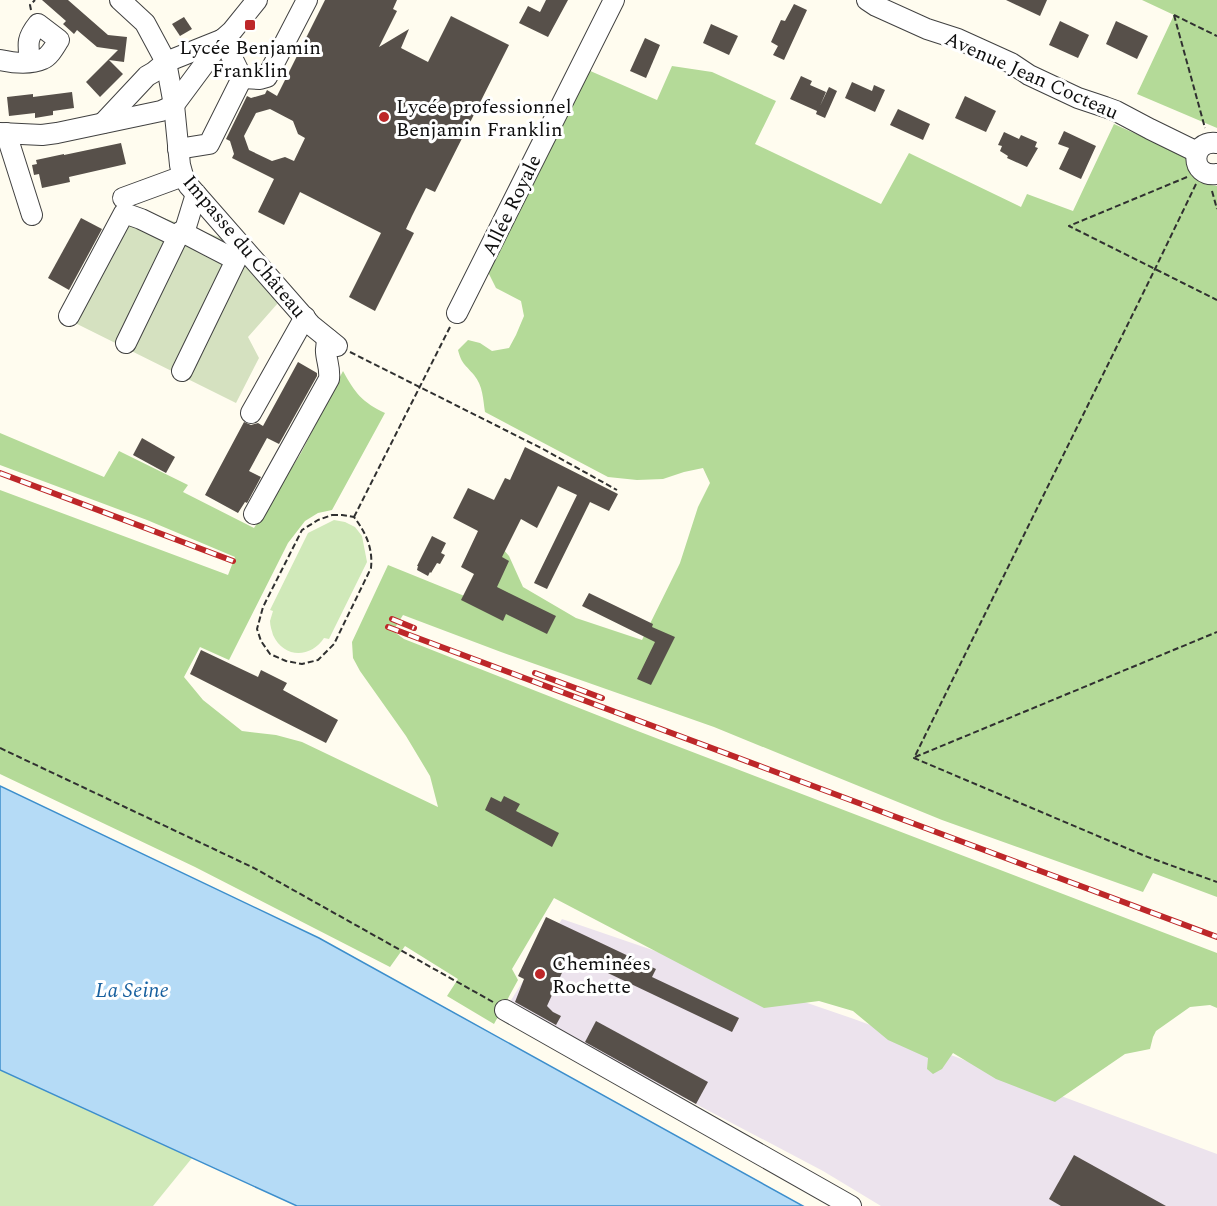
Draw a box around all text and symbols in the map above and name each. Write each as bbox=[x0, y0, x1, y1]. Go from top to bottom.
marker: Lycée Benjamin Franklin bbox=[243, 18, 257, 32]
street label: Avenue Jean Cocteau bbox=[940, 24, 1123, 128]
place label: Lycée Benjamin Franklin bbox=[179, 33, 321, 86]
place label: Lycée professionnel Benjamin Franklin bbox=[396, 92, 572, 145]
marker: Lycée professionnel Benjamin Franklin bbox=[377, 110, 391, 124]
street label: Allée Royale bbox=[474, 150, 549, 261]
street label: Impasse du Château bbox=[175, 168, 313, 325]
place label: Cheminées Rochette bbox=[552, 949, 651, 1002]
marker: Cheminées Rochette bbox=[533, 967, 547, 981]
water label: La Seine bbox=[95, 975, 169, 1007]

